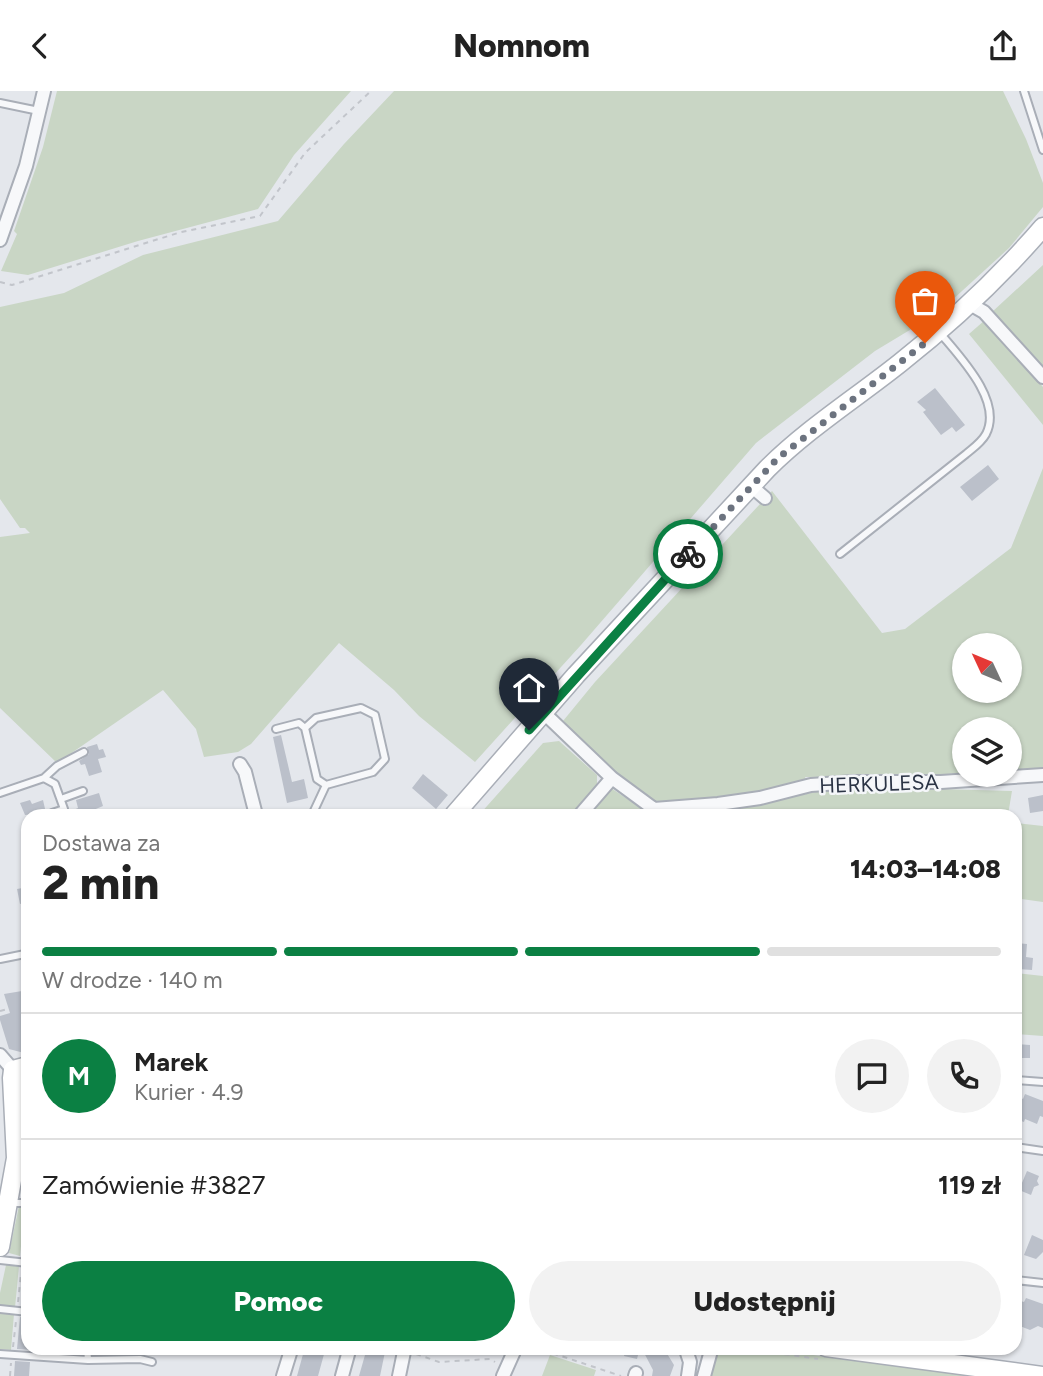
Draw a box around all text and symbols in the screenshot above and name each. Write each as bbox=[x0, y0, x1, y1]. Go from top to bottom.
icon: back bbox=[21, 27, 59, 65]
text: Nomnom bbox=[453, 27, 590, 65]
icon: share bbox=[984, 27, 1022, 65]
pin bbox=[895, 271, 955, 343]
icon: bag bbox=[906, 282, 944, 320]
courier bbox=[653, 519, 723, 589]
icon: bike bbox=[669, 535, 707, 573]
north arrow bbox=[952, 633, 1022, 703]
map controls bbox=[952, 633, 1022, 787]
pin bbox=[499, 658, 559, 730]
icon: home bbox=[510, 669, 548, 707]
button: layers bbox=[952, 717, 1022, 787]
street label: HERKULESA bbox=[819, 769, 939, 798]
text: Dostawa za bbox=[42, 829, 160, 857]
text: 14:03–14:08 bbox=[850, 853, 1001, 885]
text: 2 min bbox=[42, 855, 159, 911]
text: W drodze · 140 m bbox=[42, 966, 223, 994]
button: chat bbox=[835, 1039, 909, 1113]
button: phone bbox=[927, 1039, 1001, 1113]
text: Marek bbox=[134, 1046, 208, 1078]
text: M bbox=[68, 1060, 90, 1092]
text: Kurier · 4.9 bbox=[134, 1078, 244, 1106]
text: Zamówienie #3827 bbox=[42, 1169, 266, 1201]
text: 119 zł bbox=[938, 1169, 1001, 1201]
button: Pomoc bbox=[42, 1261, 515, 1341]
button: Udostępnij bbox=[529, 1261, 1001, 1341]

